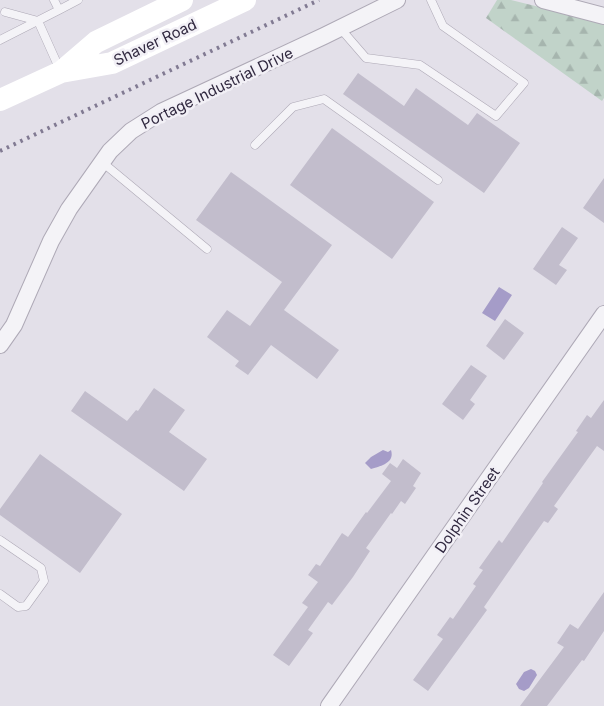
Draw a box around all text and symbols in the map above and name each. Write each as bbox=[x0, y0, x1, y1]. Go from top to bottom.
street label: Shaver Road bbox=[110, 14, 200, 70]
street label: Portage Industrial Drive bbox=[138, 43, 296, 133]
street label: Dolphin Street bbox=[430, 463, 504, 557]

